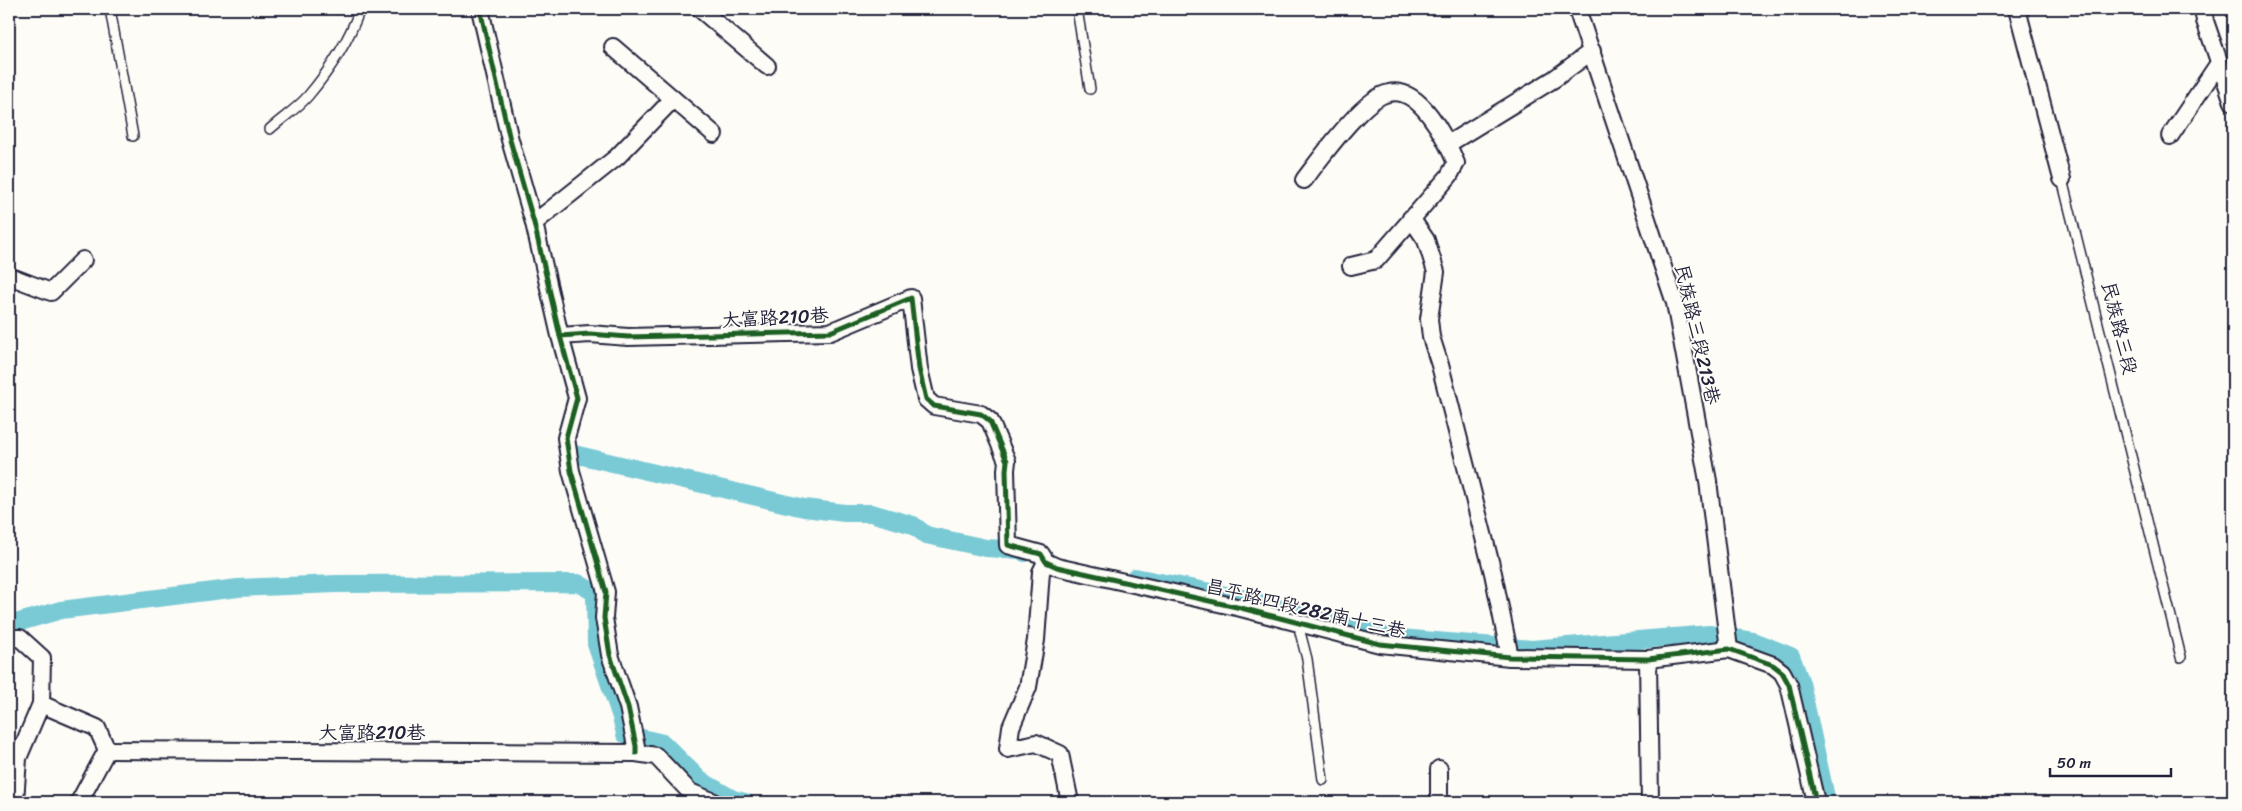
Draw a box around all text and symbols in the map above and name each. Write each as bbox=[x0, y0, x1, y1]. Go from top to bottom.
street label: 民族路三段213巷 bbox=[1665, 260, 1730, 408]
street label: 民族路三段 bbox=[2092, 278, 2147, 378]
street label: 大富路210巷 bbox=[721, 298, 829, 337]
street label: 昌平路四段282南十三巷 bbox=[1203, 569, 1409, 648]
street label: 大富路210巷 bbox=[318, 716, 426, 749]
scale bar bbox=[2050, 746, 2171, 778]
text: 50 m bbox=[2057, 750, 2092, 776]

